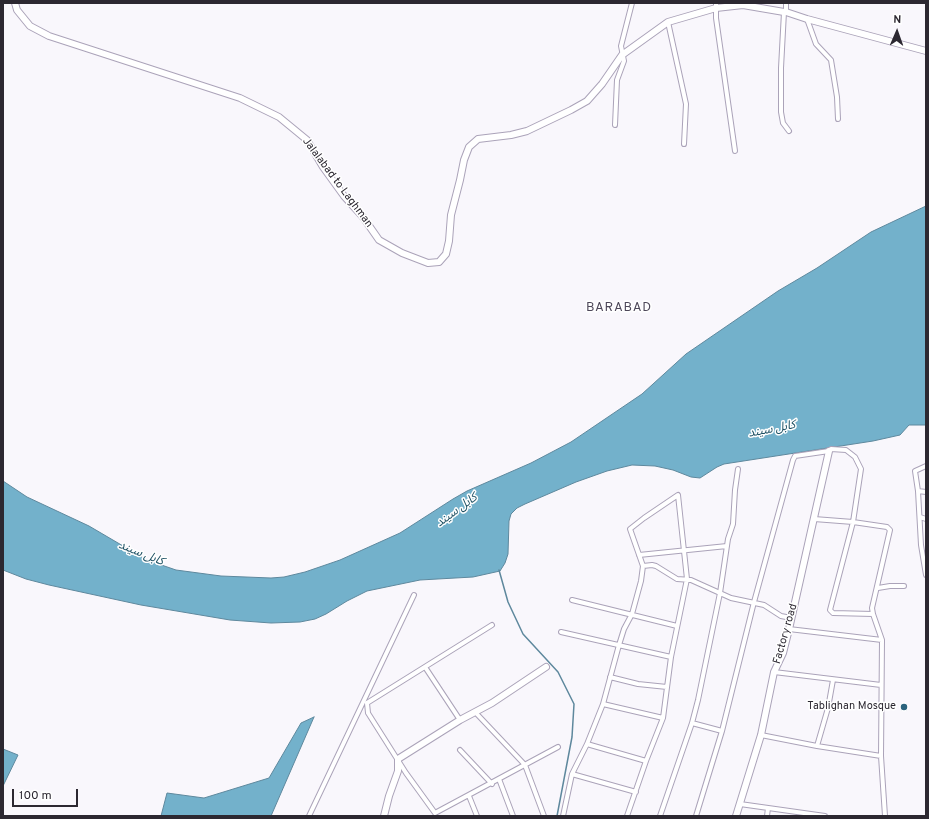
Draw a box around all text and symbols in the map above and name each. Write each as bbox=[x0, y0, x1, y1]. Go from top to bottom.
north arrow bbox=[877, 12, 917, 52]
text: N bbox=[893, 13, 902, 27]
street label: Jalalabad to Laghman bbox=[299, 135, 375, 231]
district label: BARABAD bbox=[586, 300, 652, 316]
water label: کابل سيند bbox=[747, 418, 797, 442]
water label: کابل سيند bbox=[434, 491, 480, 531]
water label: کابل سيند bbox=[116, 538, 166, 570]
street label: Factory road bbox=[771, 602, 801, 666]
place label: Tablighan Mosque bbox=[807, 700, 896, 714]
marker: Tablighan Mosque bbox=[899, 702, 909, 712]
scale bar bbox=[14, 781, 80, 807]
text: 100 m bbox=[19, 788, 52, 804]

